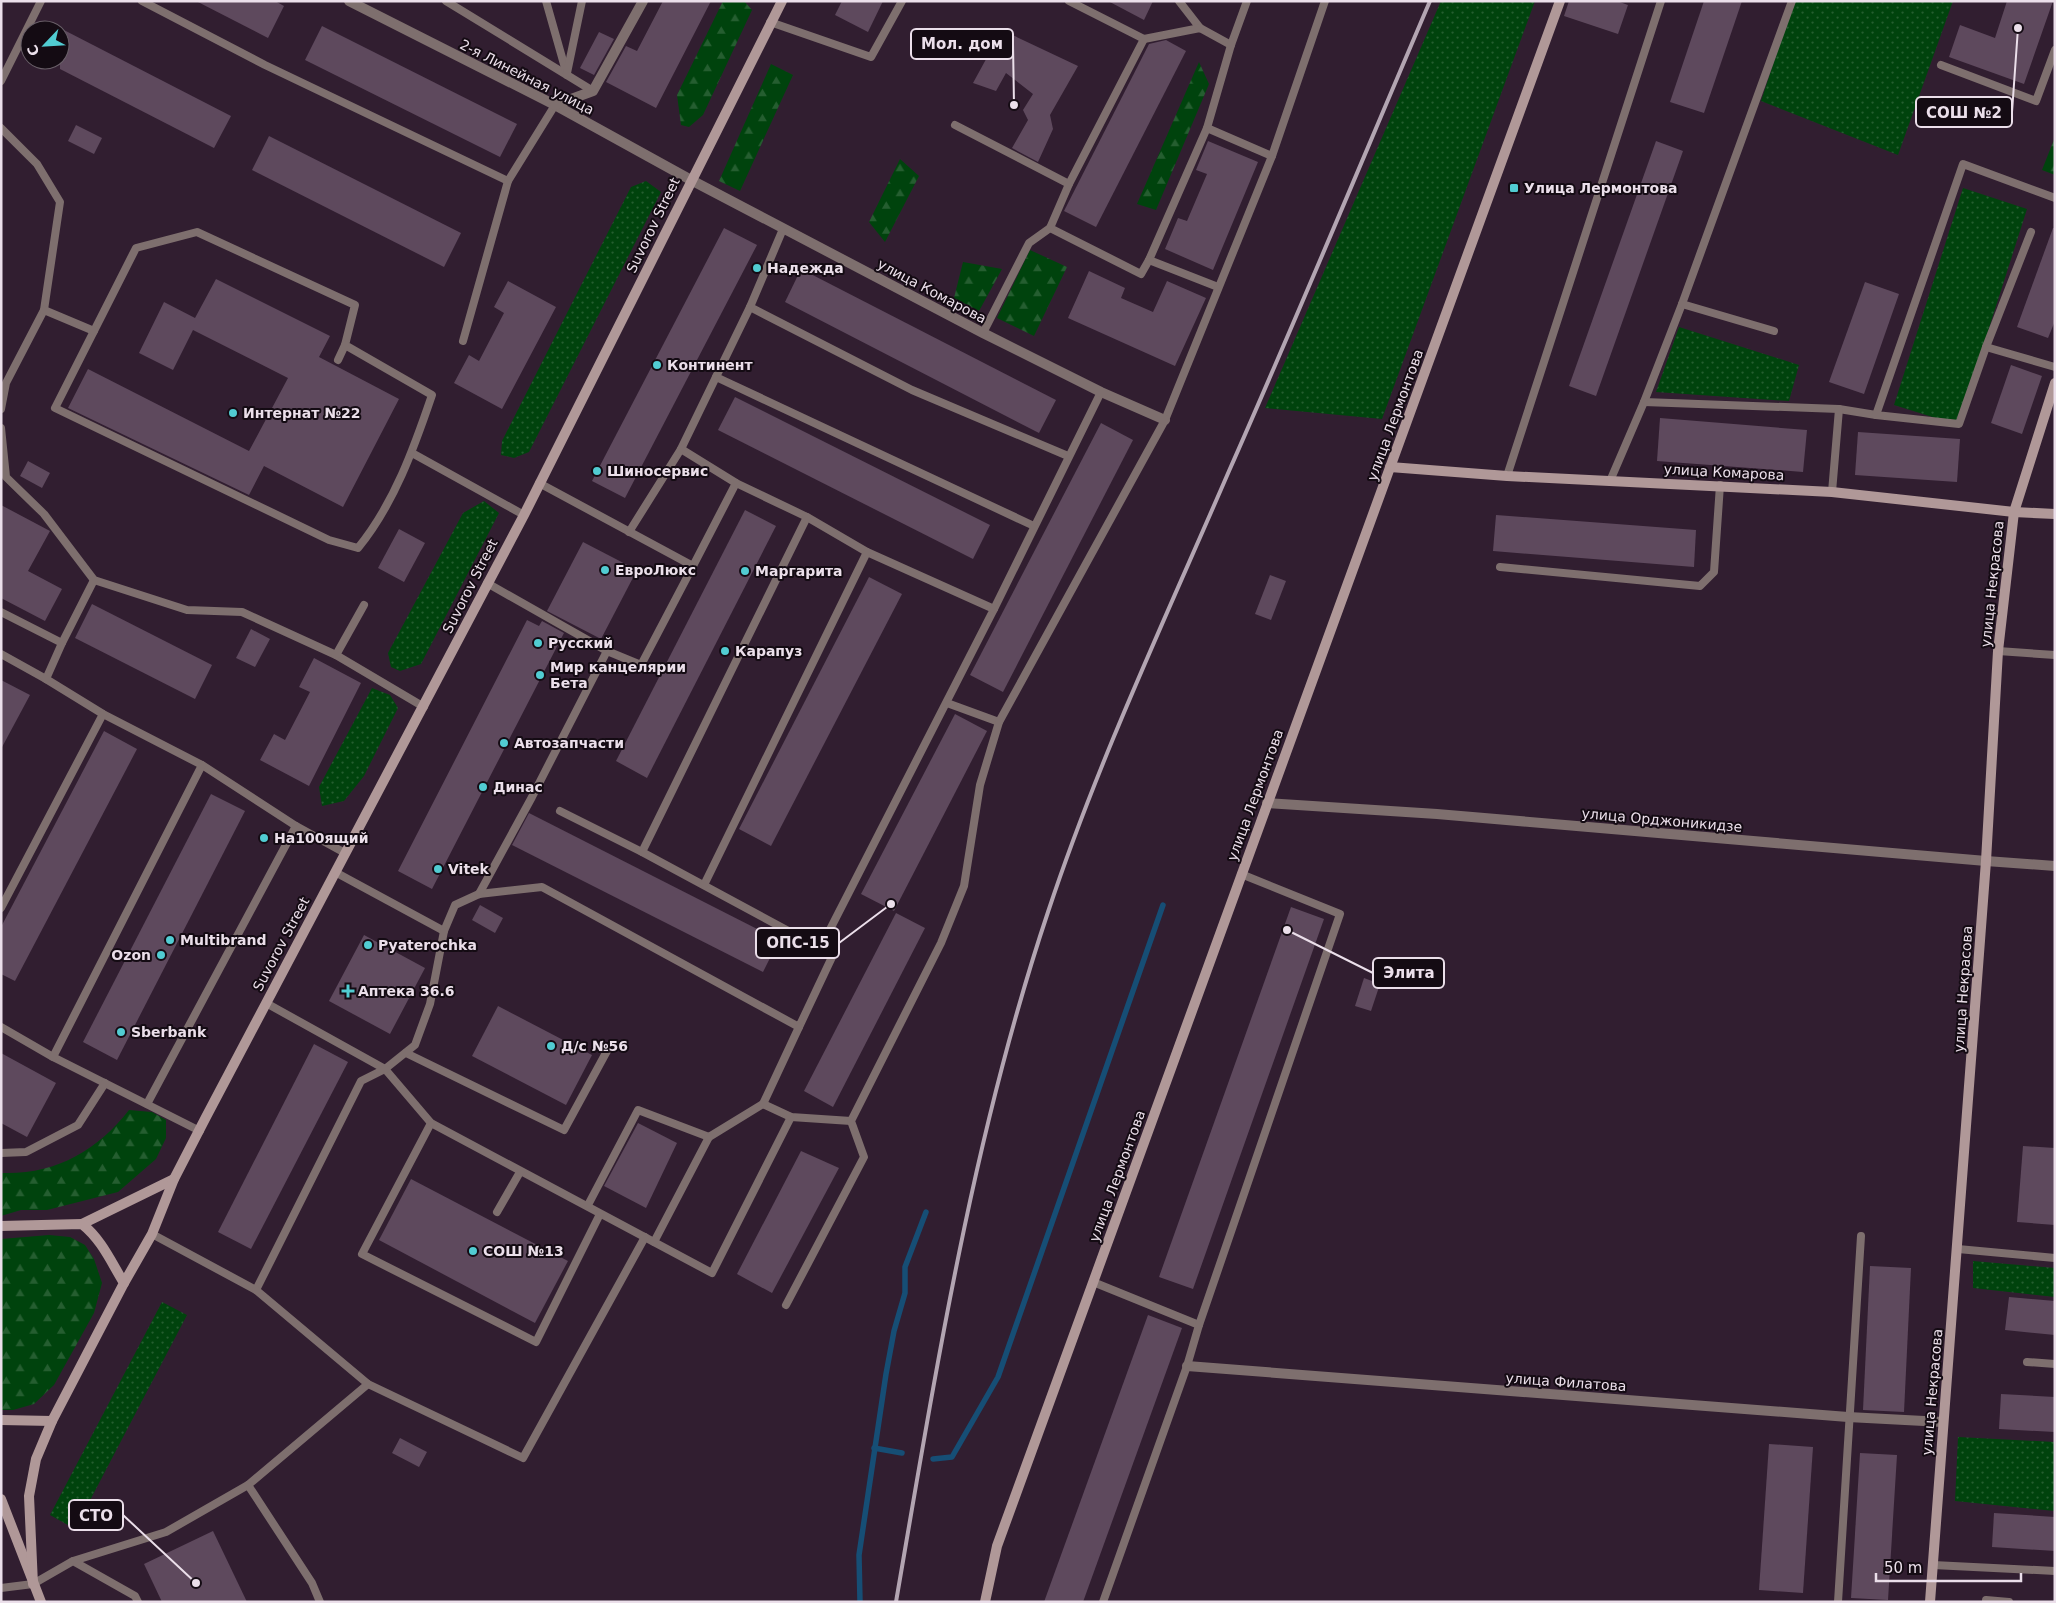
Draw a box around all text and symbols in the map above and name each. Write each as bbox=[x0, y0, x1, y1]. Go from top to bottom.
north arrow bbox=[20, 20, 70, 70]
callout: Мол. дом bbox=[911, 29, 1013, 59]
text: Мол. дом bbox=[921, 35, 1003, 53]
street label: 2-я Линейная улица bbox=[457, 36, 597, 118]
text: С bbox=[24, 42, 43, 59]
callout: СОШ №2 bbox=[1916, 97, 2012, 127]
text: СОШ №2 bbox=[1926, 104, 2002, 122]
street label: Suvorov Street bbox=[623, 174, 683, 275]
place label: Улица Лермонтова bbox=[1524, 180, 1677, 196]
marker: Улица Лермонтова bbox=[1508, 182, 1520, 194]
street label: улица Комарова bbox=[875, 256, 989, 326]
place label: Надежда bbox=[767, 260, 844, 276]
marker: Надежда bbox=[751, 262, 763, 274]
street label: улица Лермонтова bbox=[1364, 347, 1426, 483]
place label: Континент bbox=[667, 357, 753, 373]
marker: Континент bbox=[651, 359, 663, 371]
place label: Интернат №22 bbox=[243, 405, 360, 421]
marker: Интернат №22 bbox=[227, 407, 239, 419]
street label: улица Комарова bbox=[1663, 461, 1785, 483]
place label: Шиносервис bbox=[607, 463, 708, 479]
marker: Шиносервис bbox=[591, 465, 603, 477]
street label: улица Некрасова bbox=[1977, 520, 2007, 648]
street label: Suvorov Street bbox=[439, 536, 501, 636]
place label: ЕвроЛюкс bbox=[615, 562, 696, 578]
place label: Маргарита bbox=[755, 563, 843, 579]
marker: ЕвроЛюкс bbox=[599, 564, 611, 576]
marker: Маргарита bbox=[739, 565, 751, 577]
place label: Русский bbox=[548, 635, 613, 651]
marker: Русский bbox=[532, 637, 544, 649]
place label: Карапуз bbox=[735, 643, 802, 659]
marker: Карапуз bbox=[719, 645, 731, 657]
place label: Мир канцелярии Бета bbox=[550, 659, 686, 691]
marker: Мир канцелярии Бета bbox=[534, 669, 546, 681]
street label: улица Лермонтова bbox=[1224, 727, 1286, 863]
place label: Автозапчасти bbox=[514, 735, 624, 751]
marker: Автозапчасти bbox=[498, 737, 510, 749]
place label: Динас bbox=[493, 779, 543, 795]
marker: Динас bbox=[477, 781, 489, 793]
street label: улица Орджоникидзе bbox=[1581, 805, 1743, 835]
place label: На100ящий bbox=[274, 830, 368, 846]
marker: На100ящий bbox=[258, 832, 270, 844]
place label: Vitek bbox=[448, 861, 490, 877]
marker: Vitek bbox=[432, 863, 444, 875]
street label: Suvorov Street bbox=[250, 894, 313, 994]
street label: улица Некрасова bbox=[1951, 925, 1975, 1053]
callout: ОПС-15 bbox=[756, 928, 839, 958]
place label: Multibrand bbox=[180, 932, 267, 948]
marker: Multibrand bbox=[164, 934, 176, 946]
text: ОПС-15 bbox=[766, 934, 830, 952]
place label: Pyaterochka bbox=[378, 937, 477, 953]
marker: Pyaterochka bbox=[362, 939, 374, 951]
place label: Ozon bbox=[111, 947, 151, 963]
marker: Ozon bbox=[155, 949, 167, 961]
callout: Элита bbox=[1373, 958, 1444, 988]
text: Элита bbox=[1383, 964, 1435, 982]
place label: Аптека 36.6 bbox=[358, 983, 454, 999]
marker: Аптека 36.6 bbox=[342, 985, 354, 997]
place label: Sberbank bbox=[131, 1024, 207, 1040]
marker: Sberbank bbox=[115, 1026, 127, 1038]
place label: Д/с №56 bbox=[561, 1038, 628, 1054]
marker: Д/с №56 bbox=[545, 1040, 557, 1052]
street label: улица Лермонтова bbox=[1086, 1108, 1148, 1244]
place label: СОШ №13 bbox=[483, 1243, 564, 1259]
marker: СОШ №13 bbox=[467, 1245, 479, 1257]
street label: улица Некрасова bbox=[1918, 1328, 1946, 1456]
street label: улица Филатова bbox=[1505, 1370, 1627, 1394]
callout: СТО bbox=[69, 1500, 123, 1530]
text: СТО bbox=[79, 1507, 113, 1525]
scale bar bbox=[1876, 1550, 2021, 1582]
text: 50 m bbox=[1884, 1559, 1922, 1577]

